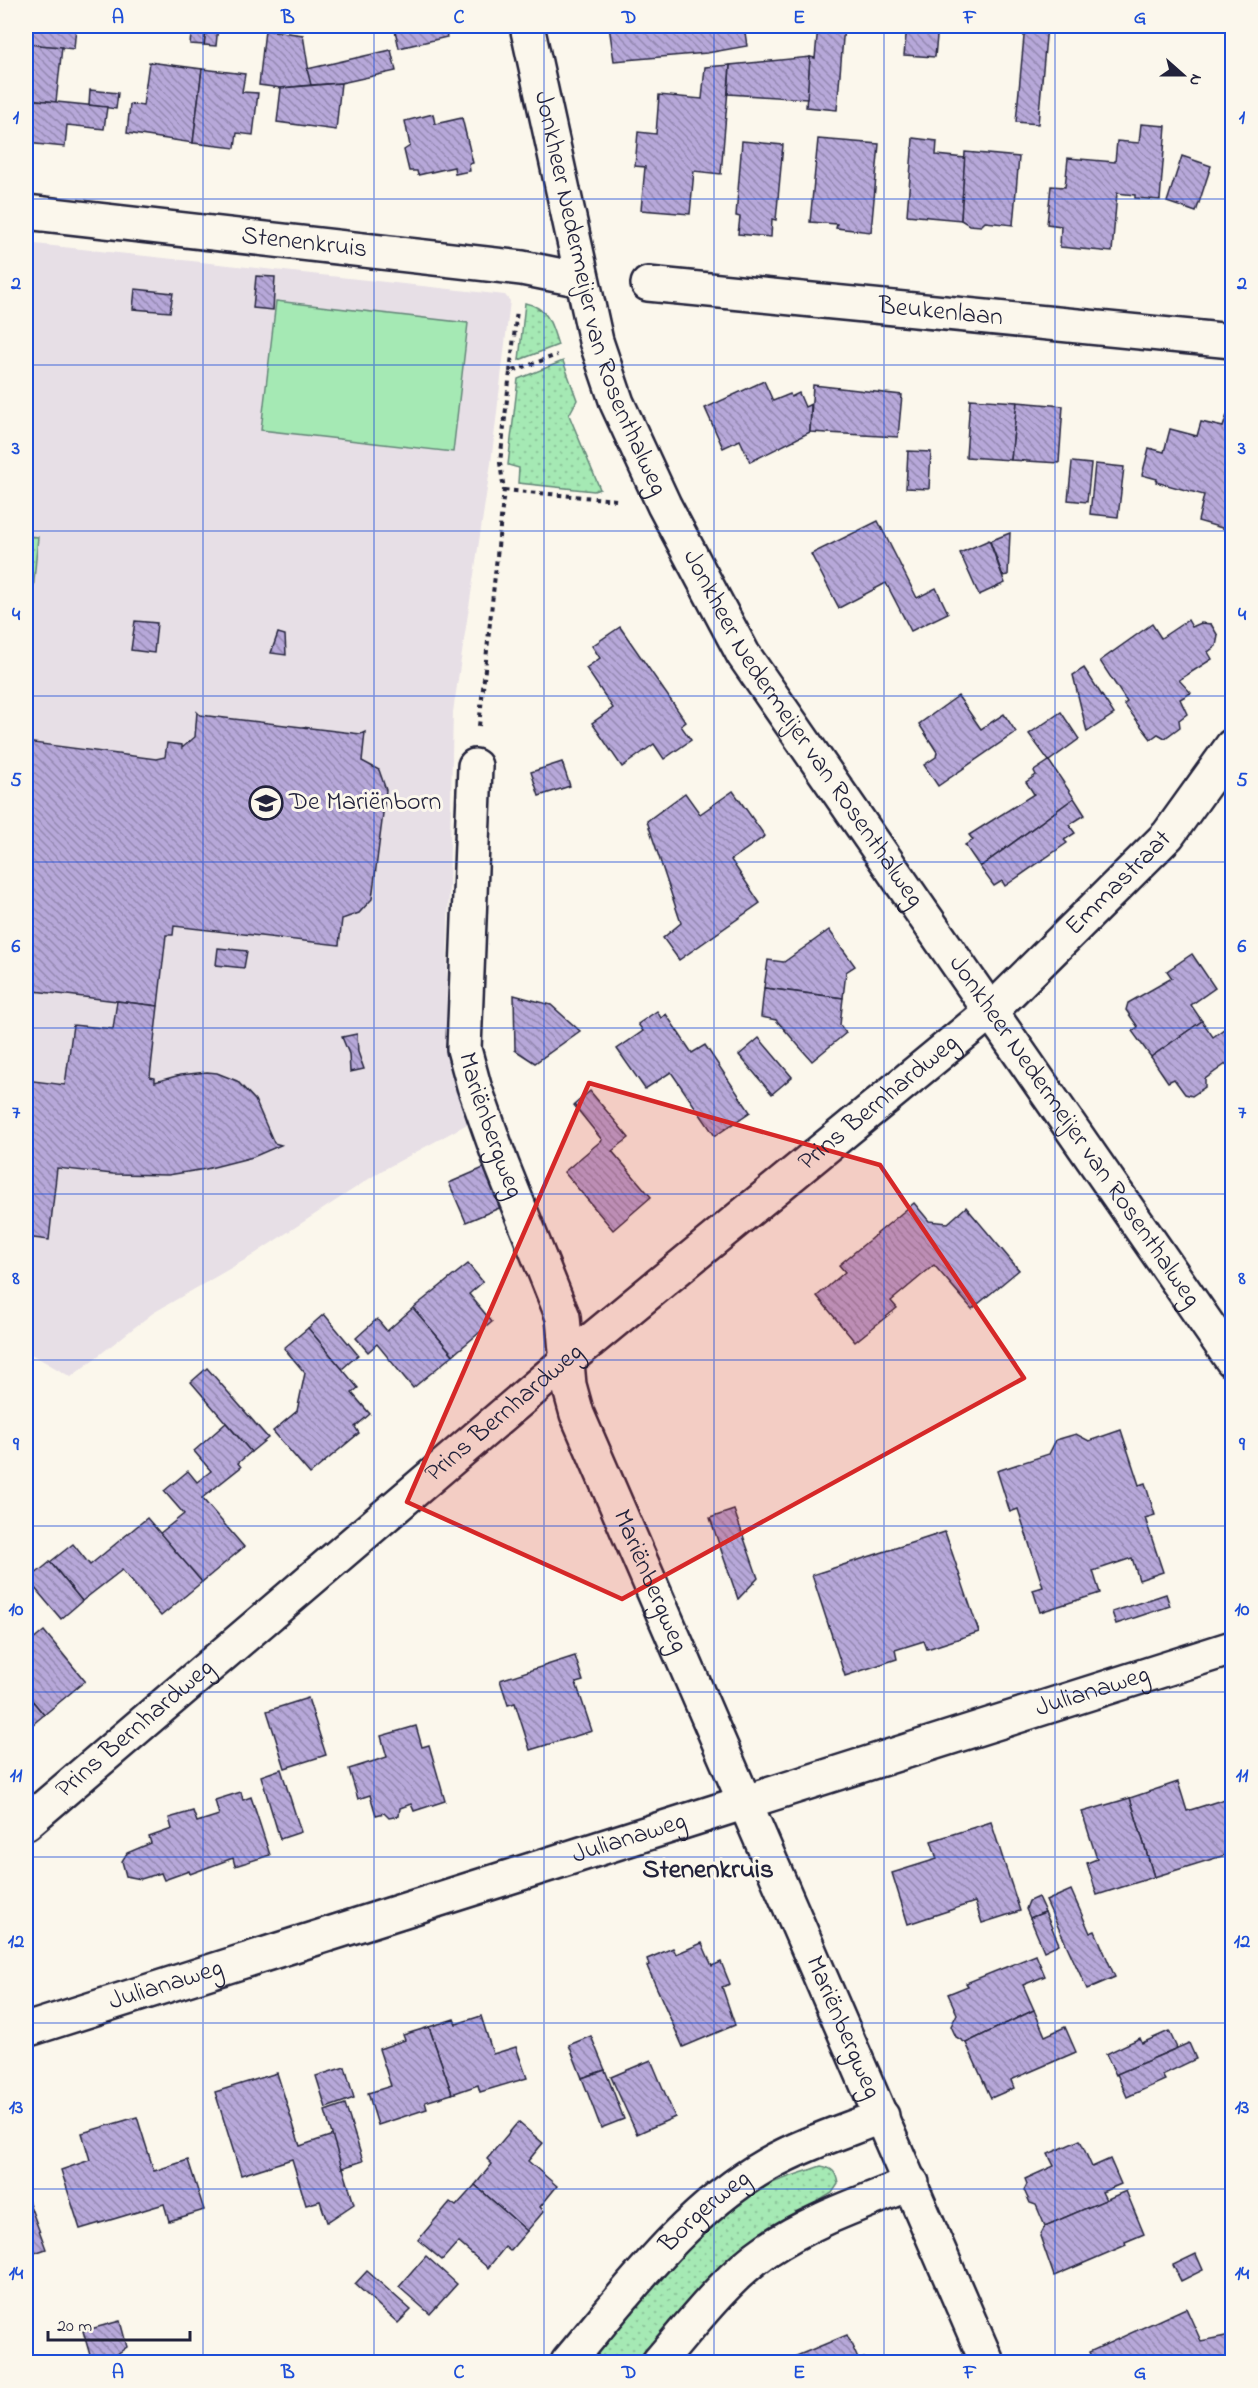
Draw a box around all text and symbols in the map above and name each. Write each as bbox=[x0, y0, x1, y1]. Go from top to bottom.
text: A bbox=[112, 4, 124, 33]
text: B bbox=[280, 4, 295, 33]
text: C bbox=[454, 4, 465, 33]
text: D bbox=[621, 4, 636, 33]
text: E bbox=[793, 4, 805, 33]
text: F bbox=[963, 4, 977, 33]
text: G bbox=[1134, 4, 1147, 33]
north arrow bbox=[1153, 45, 1213, 105]
text: N bbox=[1182, 70, 1208, 89]
street label: Jonkheer Nedermeijer van Rosenthalweg bbox=[523, 88, 676, 502]
text: 1 bbox=[13, 104, 20, 133]
text: 1 bbox=[1239, 104, 1246, 133]
street label: Stenenkruis bbox=[239, 217, 369, 269]
text: 2 bbox=[10, 270, 21, 299]
text: 2 bbox=[1236, 270, 1247, 299]
street label: Beukenlaan bbox=[876, 287, 1005, 338]
text: 3 bbox=[11, 435, 20, 464]
text: 3 bbox=[1237, 435, 1246, 464]
street label: Jonkheer Nedermeijer van Rosenthalweg bbox=[672, 543, 933, 916]
text: 4 bbox=[12, 601, 21, 630]
text: 4 bbox=[1238, 601, 1247, 630]
text: 5 bbox=[10, 767, 22, 796]
text: 5 bbox=[1236, 767, 1248, 796]
place label: De Mariënborn bbox=[288, 784, 441, 822]
school or university icon: De Mariënborn bbox=[248, 785, 284, 821]
street label: Emmastraat bbox=[1057, 822, 1181, 945]
text: 6 bbox=[12, 933, 21, 962]
text: 6 bbox=[1238, 933, 1247, 962]
street label: Jonkheer Nedermeijer van Rosenthalweg bbox=[938, 948, 1209, 1316]
street label: Prins Bernhardweg bbox=[790, 1026, 968, 1181]
street label: Mariënbergweg bbox=[447, 1048, 533, 1205]
text: 7 bbox=[12, 1099, 21, 1128]
text: 7 bbox=[1238, 1099, 1247, 1128]
text: 8 bbox=[11, 1265, 20, 1294]
text: 8 bbox=[1237, 1265, 1246, 1294]
street label: Prins Bernhardweg bbox=[417, 1335, 592, 1492]
text: 9 bbox=[12, 1431, 20, 1460]
text: 9 bbox=[1238, 1431, 1246, 1460]
street label: Mariënbergweg bbox=[602, 1504, 697, 1659]
text: 10 bbox=[9, 1596, 24, 1625]
text: 10 bbox=[1235, 1596, 1250, 1625]
street label: Prins Bernhardweg bbox=[48, 1650, 223, 1808]
street label: Julianaweg bbox=[1031, 1656, 1155, 1728]
text: 11 bbox=[10, 1762, 23, 1791]
text: 11 bbox=[1236, 1762, 1249, 1791]
street label: Julianaweg bbox=[568, 1803, 691, 1875]
district label: Stenenkruis bbox=[642, 1851, 774, 1890]
text: 12 bbox=[8, 1928, 24, 1957]
text: 12 bbox=[1234, 1928, 1250, 1957]
street label: Julianaweg bbox=[104, 1950, 228, 2022]
street label: Mariënbergweg bbox=[795, 1950, 890, 2105]
text: 13 bbox=[9, 2094, 23, 2123]
text: 13 bbox=[1235, 2094, 1249, 2123]
street label: Borgerweg bbox=[650, 2161, 759, 2263]
text: 14 bbox=[9, 2260, 24, 2289]
text: 14 bbox=[1235, 2260, 1250, 2289]
scale bar bbox=[48, 2304, 190, 2342]
text: 20 m bbox=[57, 2314, 92, 2340]
text: A bbox=[112, 2359, 124, 2388]
text: B bbox=[280, 2359, 295, 2388]
text: C bbox=[454, 2359, 465, 2388]
text: D bbox=[621, 2359, 636, 2388]
text: E bbox=[793, 2359, 805, 2388]
text: F bbox=[963, 2359, 977, 2388]
text: G bbox=[1134, 2359, 1147, 2388]

